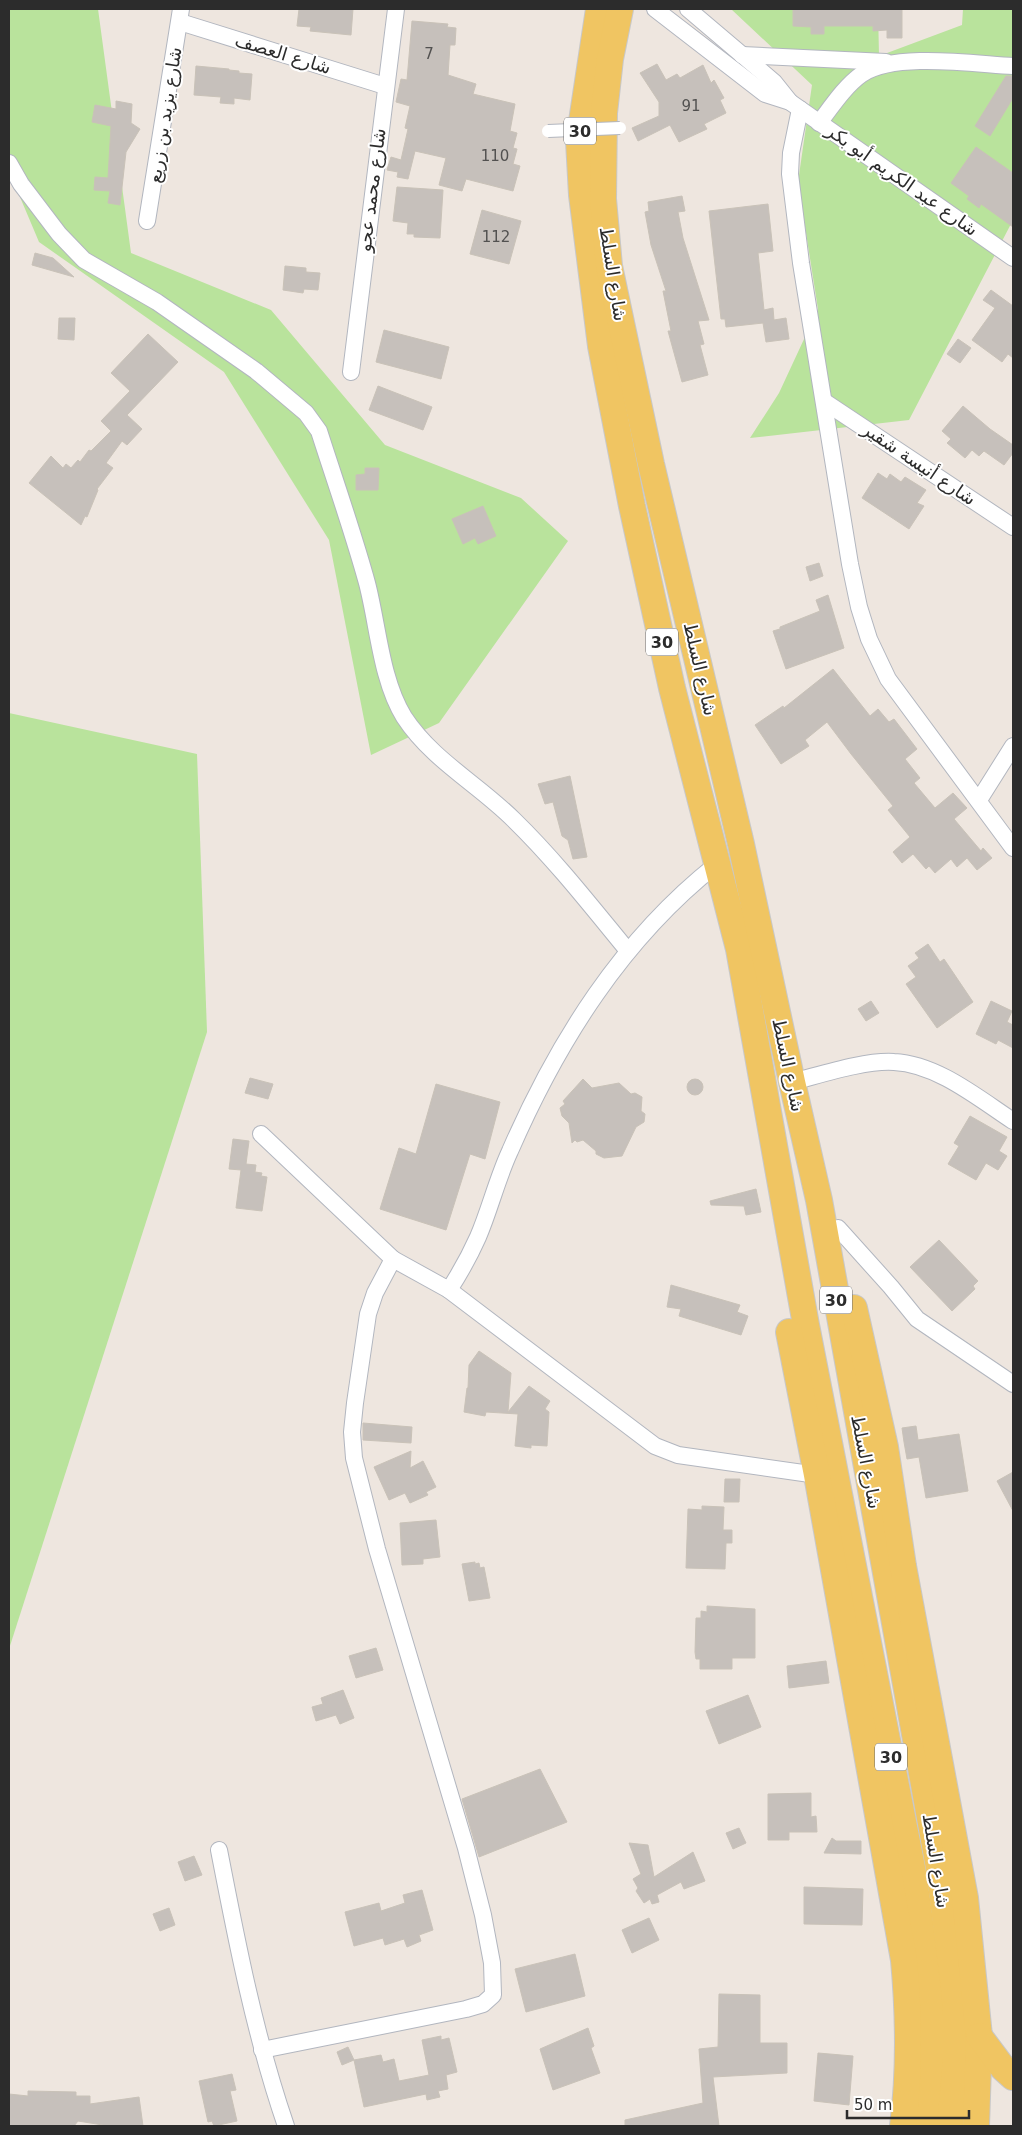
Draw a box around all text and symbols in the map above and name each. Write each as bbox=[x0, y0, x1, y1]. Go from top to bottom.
street label: شارع العصف bbox=[232, 29, 334, 79]
street label: شارع يزيد بن زريع bbox=[143, 45, 187, 185]
house number: 7 bbox=[424, 45, 434, 63]
house number: 91 bbox=[681, 97, 701, 115]
road number: 30 bbox=[564, 118, 596, 144]
street label: شارع عبد الكريم أبو بكر bbox=[821, 118, 983, 241]
street label: شارع محمد عجو bbox=[353, 127, 390, 254]
house number: 110 bbox=[481, 147, 509, 165]
street label: شارع السلط bbox=[595, 225, 631, 323]
house number: 112 bbox=[482, 228, 510, 246]
street label: شارع أنيسة شقير bbox=[857, 417, 980, 510]
street label: شارع السلط bbox=[679, 620, 721, 718]
road number: 30 bbox=[646, 628, 678, 656]
street label: شارع السلط bbox=[767, 1016, 809, 1114]
road number: 30 bbox=[820, 1286, 852, 1314]
street label: شارع السلط bbox=[846, 1413, 886, 1511]
road number: 30 bbox=[875, 1744, 907, 1770]
street label: شارع السلط bbox=[918, 1812, 954, 1910]
scale bar bbox=[847, 2088, 970, 2120]
text: 50 m bbox=[854, 2096, 892, 2114]

